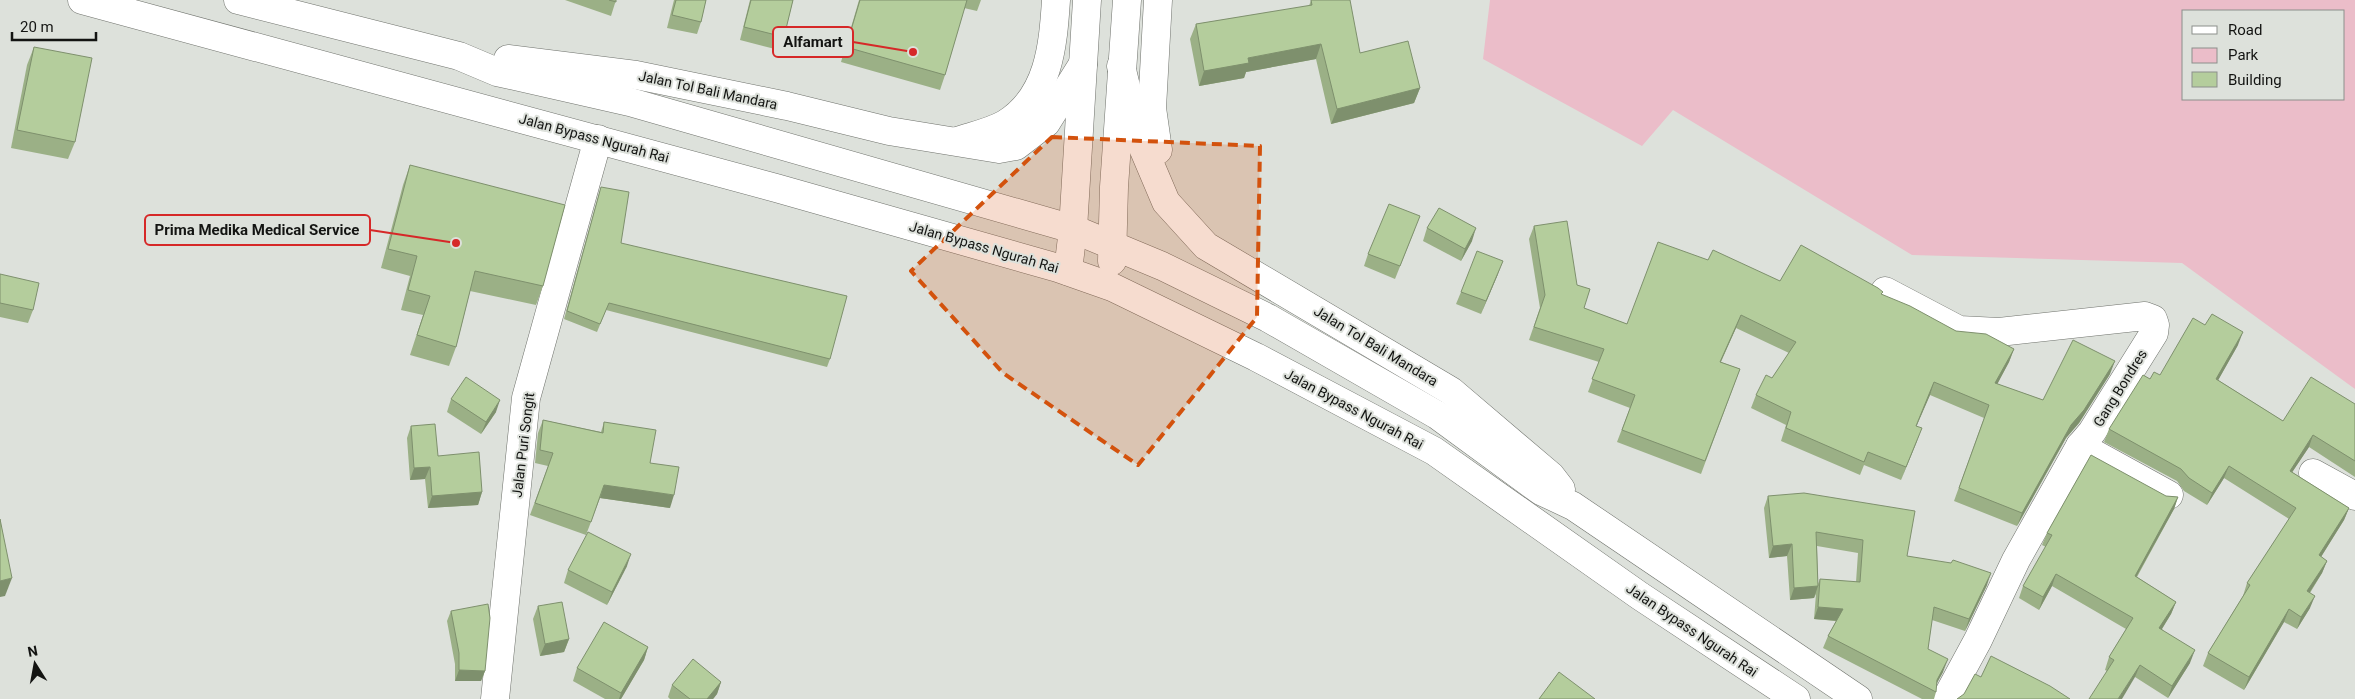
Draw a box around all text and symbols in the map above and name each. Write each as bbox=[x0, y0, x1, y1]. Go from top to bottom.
scale bar bbox=[12, 10, 96, 42]
legend bbox=[2182, 10, 2345, 100]
text: 20 m bbox=[20, 18, 54, 36]
text: Road bbox=[2228, 21, 2262, 39]
callout: Alfamart bbox=[773, 27, 853, 57]
text: Alfamart bbox=[783, 33, 843, 51]
text: Park bbox=[2228, 46, 2259, 64]
street label: Jalan Tol Bali Mandara bbox=[637, 67, 779, 113]
text: Building bbox=[2228, 71, 2282, 89]
street label: Jalan Bypass Ngurah Rai bbox=[517, 110, 671, 166]
callout: Prima Medika Medical Service bbox=[145, 215, 370, 245]
street label: Jalan Bypass Ngurah Rai bbox=[907, 218, 1061, 276]
text: Prima Medika Medical Service bbox=[155, 221, 359, 239]
street label: Jalan Tol Bali Mandara bbox=[1311, 303, 1441, 389]
street label: Gang Bondres bbox=[2090, 347, 2150, 429]
street label: Jalan Bypass Ngurah Rai bbox=[1282, 366, 1426, 452]
street label: Jalan Puri Songit bbox=[509, 391, 537, 498]
street label: Jalan Bypass Ngurah Rai bbox=[1623, 580, 1761, 680]
north arrow bbox=[10, 639, 60, 689]
text: N bbox=[26, 642, 39, 660]

